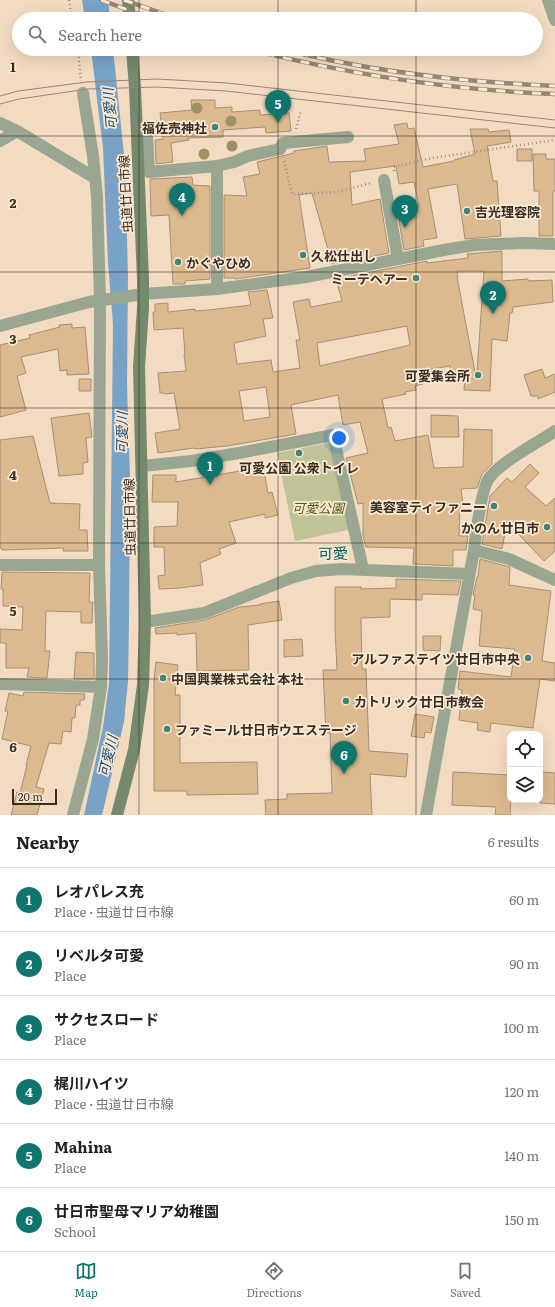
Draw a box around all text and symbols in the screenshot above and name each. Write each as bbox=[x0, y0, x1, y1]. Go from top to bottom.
search box bbox=[12, 12, 543, 56]
icon: search bbox=[26, 23, 48, 45]
text: Search here bbox=[58, 23, 142, 46]
text: 1 bbox=[10, 57, 16, 76]
water label: 可愛川 bbox=[97, 85, 121, 131]
pin: 5 bbox=[265, 90, 291, 123]
place label: 福佐売神社 bbox=[142, 118, 207, 137]
marker: 福佐売神社 bbox=[210, 122, 220, 132]
street label: 虫道廿日市線 bbox=[113, 155, 137, 233]
pin: 4 bbox=[169, 183, 195, 216]
text: 2 bbox=[10, 193, 17, 212]
pin: 3 bbox=[392, 195, 418, 228]
place label: 吉光理容院 bbox=[475, 202, 540, 221]
marker: 吉光理容院 bbox=[462, 206, 472, 216]
place label: 久松仕出し bbox=[311, 246, 376, 265]
marker: 久松仕出し bbox=[298, 250, 308, 260]
place label: かぐやひめ bbox=[186, 253, 251, 272]
marker: かぐやひめ bbox=[173, 257, 183, 267]
place label: ミーテヘアー bbox=[331, 269, 408, 288]
marker: ミーテヘアー bbox=[411, 273, 421, 283]
pin: 2 bbox=[480, 281, 506, 314]
text: 3 bbox=[9, 329, 17, 348]
place label: 可愛集会所 bbox=[405, 366, 470, 385]
marker: 可愛集会所 bbox=[473, 370, 483, 380]
water label: 可愛川 bbox=[111, 410, 131, 454]
your location bbox=[329, 428, 349, 448]
marker: 可愛公園 公衆トイレ bbox=[294, 448, 304, 458]
pin: 1 bbox=[197, 452, 223, 485]
place label: 可愛公園 公衆トイレ bbox=[239, 458, 359, 477]
text: 4 bbox=[9, 465, 17, 484]
street label: 虫道廿日市線 bbox=[119, 478, 139, 556]
place label: 美容室ティファニー bbox=[370, 497, 486, 516]
park label: 可愛公園 bbox=[292, 498, 346, 517]
marker: 美容室ティファニー bbox=[489, 501, 499, 511]
place label: かのん廿日市 bbox=[461, 518, 539, 537]
marker: かのん廿日市 bbox=[542, 522, 552, 532]
district label: 可愛 bbox=[318, 541, 348, 564]
text: 5 bbox=[9, 601, 17, 620]
place label: アルファステイツ廿日市中央 bbox=[351, 649, 520, 668]
marker: アルファステイツ廿日市中央 bbox=[523, 653, 533, 663]
place label: 中国興業株式会社 本社 bbox=[171, 669, 304, 688]
marker: 中国興業株式会社 本社 bbox=[158, 673, 168, 683]
place label: カトリック廿日市教会 bbox=[354, 692, 484, 711]
marker: カトリック廿日市教会 bbox=[341, 696, 351, 706]
place label: ファミール廿日市ウエステージ bbox=[175, 720, 357, 739]
marker: ファミール廿日市ウエステージ bbox=[162, 724, 172, 734]
water label: 可愛川 bbox=[93, 731, 122, 779]
map controls bbox=[507, 731, 543, 803]
button: locate bbox=[507, 731, 543, 767]
text: 6 bbox=[9, 737, 17, 756]
pin: 6 bbox=[331, 741, 357, 774]
button: layers bbox=[507, 767, 543, 803]
scale bar bbox=[12, 787, 57, 806]
text: 20 m bbox=[18, 788, 43, 804]
text: Nearby bbox=[16, 829, 79, 854]
text: 6 results bbox=[488, 832, 539, 851]
text: レオパレス充 bbox=[54, 879, 144, 902]
text: 1 bbox=[26, 890, 32, 909]
text: 60 m bbox=[509, 890, 539, 909]
text: Place · 虫道廿日市線 bbox=[54, 902, 174, 921]
text: リベルタ可愛 bbox=[54, 943, 144, 966]
text: 2 bbox=[26, 954, 32, 973]
text: 90 m bbox=[509, 954, 539, 973]
text: Place bbox=[54, 966, 86, 985]
text: サクセスロード bbox=[54, 1007, 159, 1030]
text: 3 bbox=[25, 1018, 33, 1037]
text: 100 m bbox=[503, 1018, 539, 1037]
text: Place bbox=[54, 1030, 86, 1049]
text: 梶川ハイツ bbox=[54, 1071, 129, 1094]
text: 4 bbox=[25, 1082, 33, 1101]
text: 120 m bbox=[504, 1082, 539, 1101]
text: Place · 虫道廿日市線 bbox=[54, 1094, 174, 1113]
text: Mahina bbox=[54, 1135, 112, 1158]
text: 5 bbox=[25, 1146, 33, 1165]
text: 140 m bbox=[504, 1146, 539, 1165]
text: Place bbox=[54, 1158, 86, 1177]
text: 廿日市聖母マリア幼稚園 bbox=[54, 1199, 219, 1222]
text: 6 bbox=[25, 1210, 33, 1229]
text: 150 m bbox=[504, 1210, 539, 1229]
text: School bbox=[54, 1222, 96, 1241]
tab: Map bbox=[74, 1260, 98, 1300]
tab: Directions bbox=[246, 1260, 301, 1300]
tab: Saved bbox=[450, 1260, 481, 1300]

